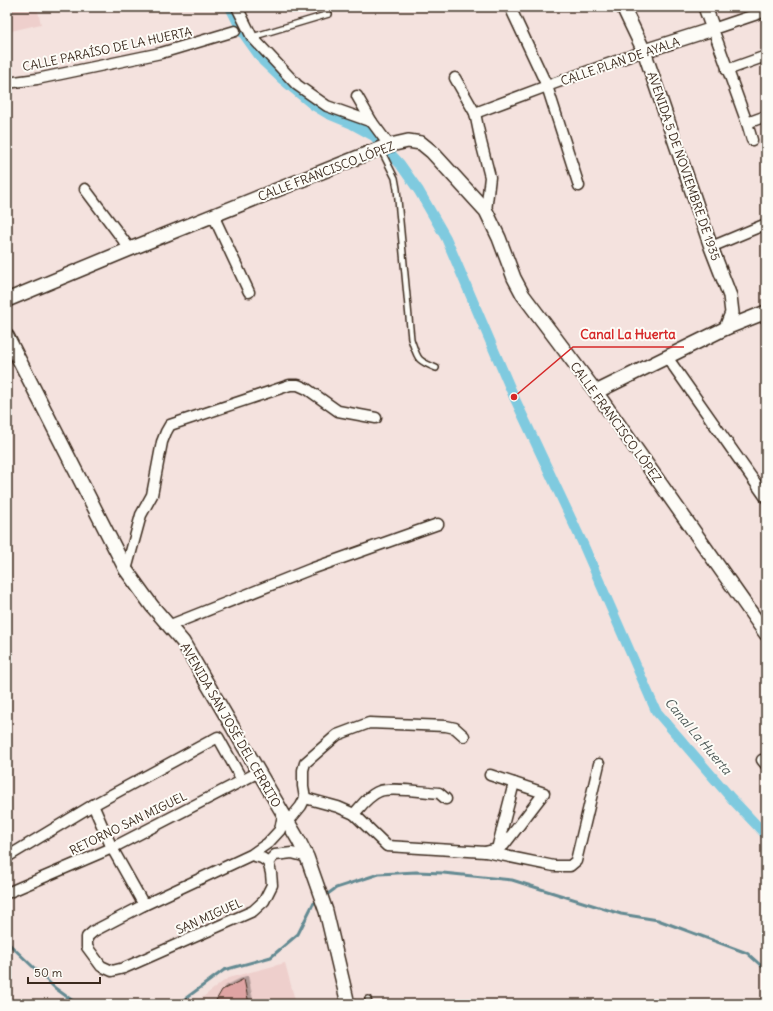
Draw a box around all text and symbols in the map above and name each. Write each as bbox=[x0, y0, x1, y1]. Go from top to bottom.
street label: CALLE PARAÍSO DE LA HUERTA bbox=[21, 24, 193, 74]
street label: CALLE PLAN DE AYALA bbox=[559, 33, 682, 88]
street label: AVENIDA 5 DE NOVIEMBRE DE 1935 bbox=[645, 70, 724, 263]
street label: CALLE FRANCISCO LÓPEZ bbox=[256, 138, 397, 204]
callout: Canal La Huerta bbox=[573, 322, 684, 347]
text: Canal La Huerta bbox=[580, 326, 676, 343]
street label: CALLE FRANCISCO LÓPEZ bbox=[567, 359, 665, 485]
street label: AVENIDA SAN JOSÉ DEL CERRITO bbox=[178, 640, 284, 810]
water label: Canal La Huerta bbox=[661, 694, 736, 778]
street label: RETORNO SAN MIGUEL bbox=[67, 788, 190, 858]
street label: SAN MIGUEL bbox=[174, 895, 245, 937]
scale bar bbox=[28, 959, 100, 985]
text: 50 m bbox=[34, 965, 63, 980]

